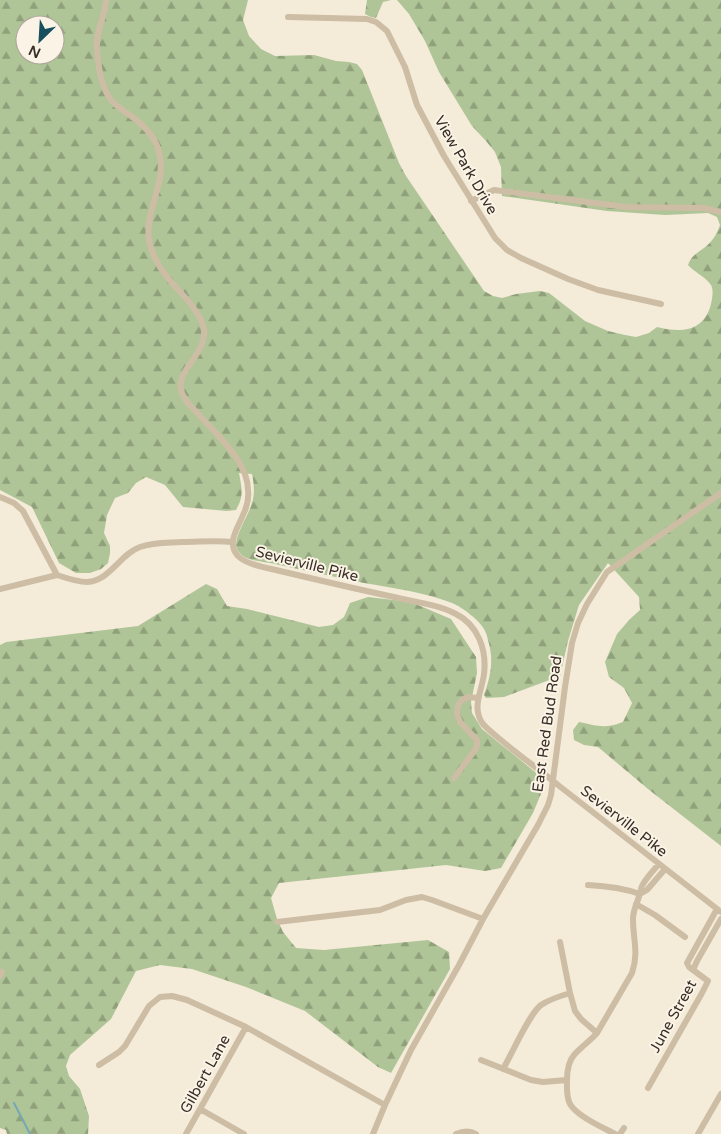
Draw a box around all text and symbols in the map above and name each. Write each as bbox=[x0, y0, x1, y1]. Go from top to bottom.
north arrow bbox=[15, 15, 65, 65]
text: N bbox=[26, 41, 43, 61]
street label: View Park Drive bbox=[430, 112, 502, 218]
street label: Sevierville Pike bbox=[254, 543, 360, 585]
street label: East Red Bud Road bbox=[529, 655, 565, 793]
street label: Sevierville Pike bbox=[577, 781, 671, 861]
street label: June Street bbox=[646, 976, 701, 1056]
street label: Gilbert Lane bbox=[176, 1032, 234, 1116]

